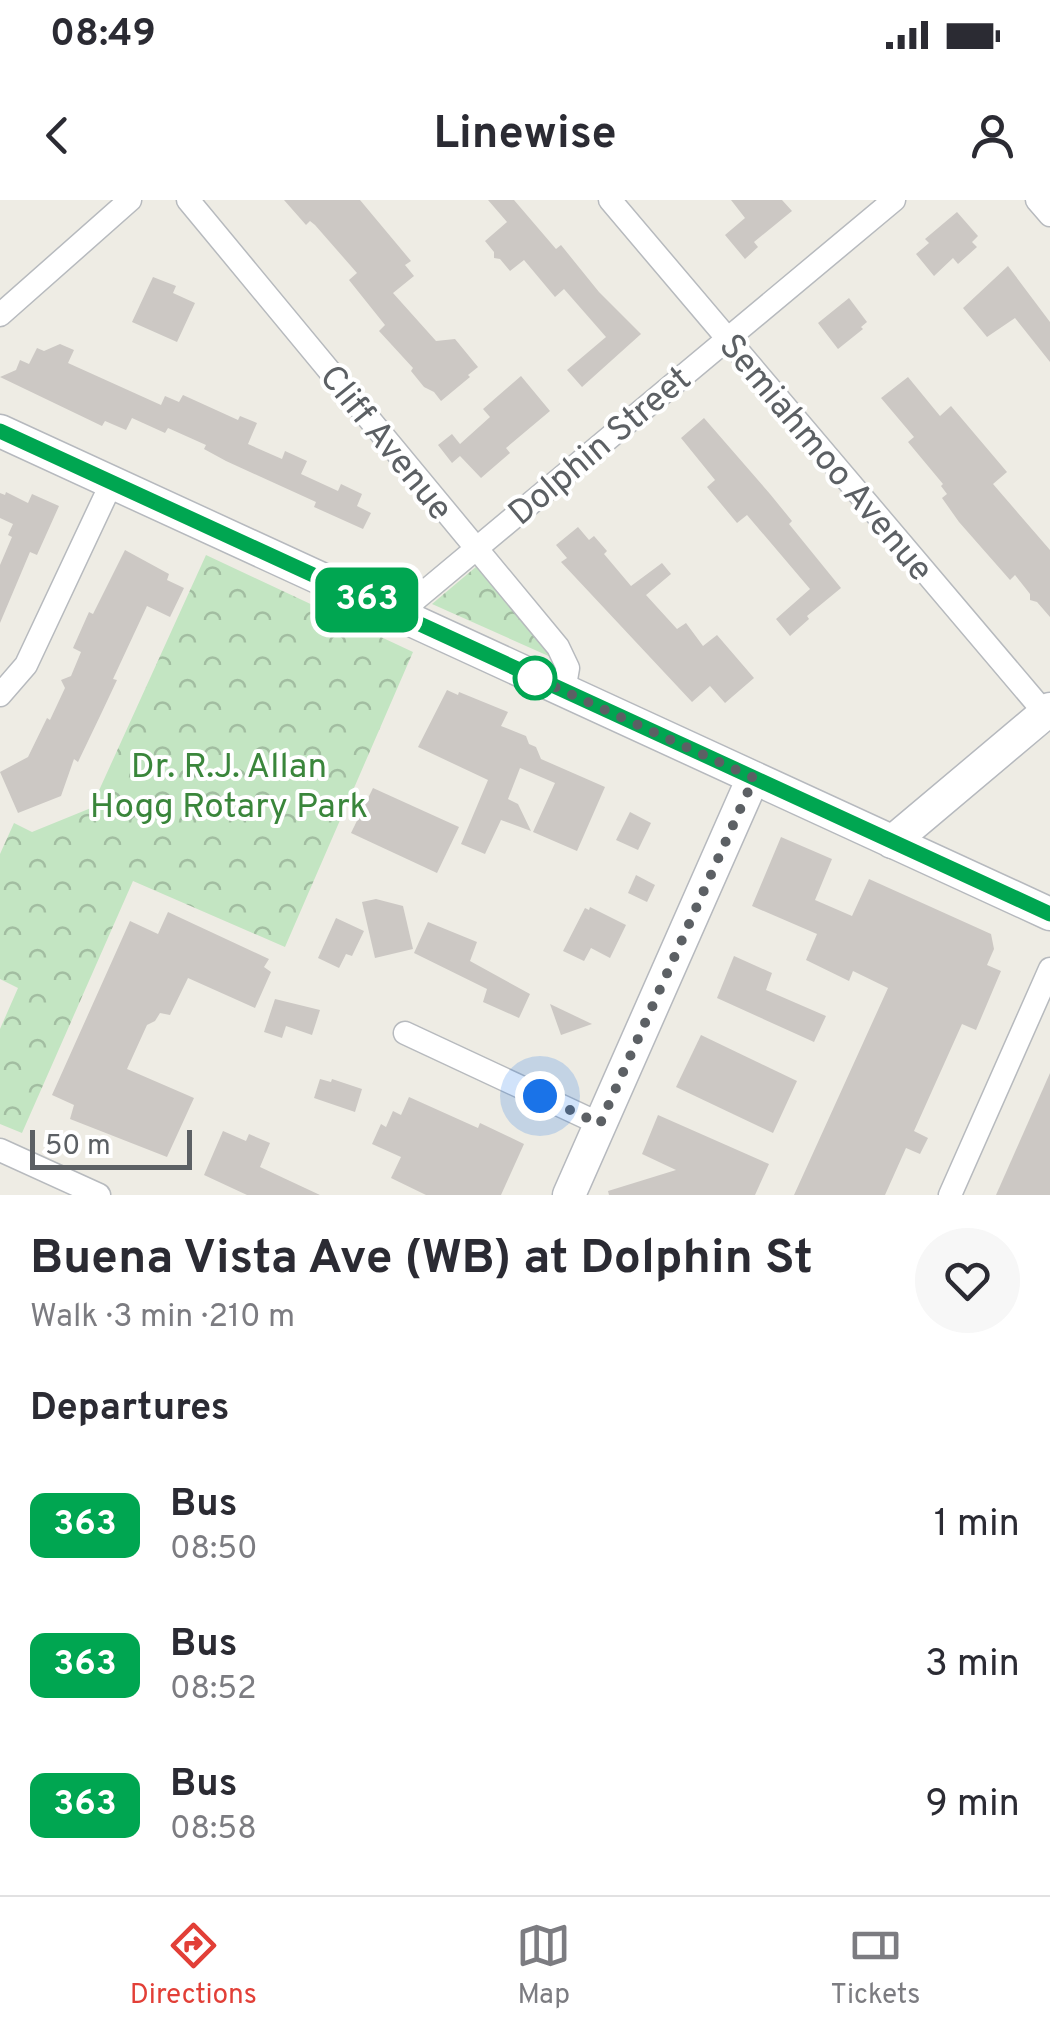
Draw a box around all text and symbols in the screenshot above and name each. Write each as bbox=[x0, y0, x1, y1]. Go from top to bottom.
text: 08:49 bbox=[50, 11, 156, 60]
text: Linewise bbox=[433, 107, 617, 164]
icon: back bbox=[30, 108, 85, 163]
icon: person bbox=[965, 108, 1020, 163]
street label: Semiahmoo Avenue bbox=[708, 326, 941, 592]
street label: Cliff Avenue bbox=[308, 357, 461, 531]
street label: Dolphin Street bbox=[501, 358, 701, 536]
line badge: 363 bbox=[310, 568, 424, 632]
text: 363 bbox=[335, 578, 399, 622]
unlabelled marker bbox=[514, 657, 556, 699]
park label: Dr. R.J. Allan Hogg Rotary Park bbox=[90, 746, 368, 830]
your location bbox=[515, 1071, 565, 1121]
scale bar bbox=[30, 1125, 192, 1170]
text: 50 m bbox=[45, 1129, 111, 1165]
button: heart bbox=[915, 1228, 1020, 1333]
text: Buena Vista Ave (WB) at Dolphin St bbox=[30, 1230, 813, 1290]
text: Walk · 3 min · 210 m bbox=[30, 1298, 295, 1338]
text: Departures bbox=[30, 1385, 230, 1434]
text: Bus bbox=[170, 1481, 237, 1530]
text: 1 min bbox=[934, 1501, 1020, 1550]
text: 363 bbox=[53, 1503, 117, 1547]
text: 08:50 bbox=[170, 1530, 258, 1570]
text: Bus bbox=[170, 1621, 237, 1670]
text: 3 min bbox=[925, 1641, 1020, 1690]
text: 363 bbox=[53, 1643, 117, 1687]
text: 08:52 bbox=[170, 1670, 257, 1710]
text: Bus bbox=[170, 1761, 237, 1810]
text: 9 min bbox=[925, 1781, 1020, 1830]
text: 363 bbox=[53, 1783, 117, 1827]
text: 08:58 bbox=[170, 1810, 257, 1850]
tab: Directions bbox=[130, 1918, 257, 2014]
tab: Map bbox=[516, 1918, 571, 2014]
tab: Tickets bbox=[831, 1918, 920, 2014]

